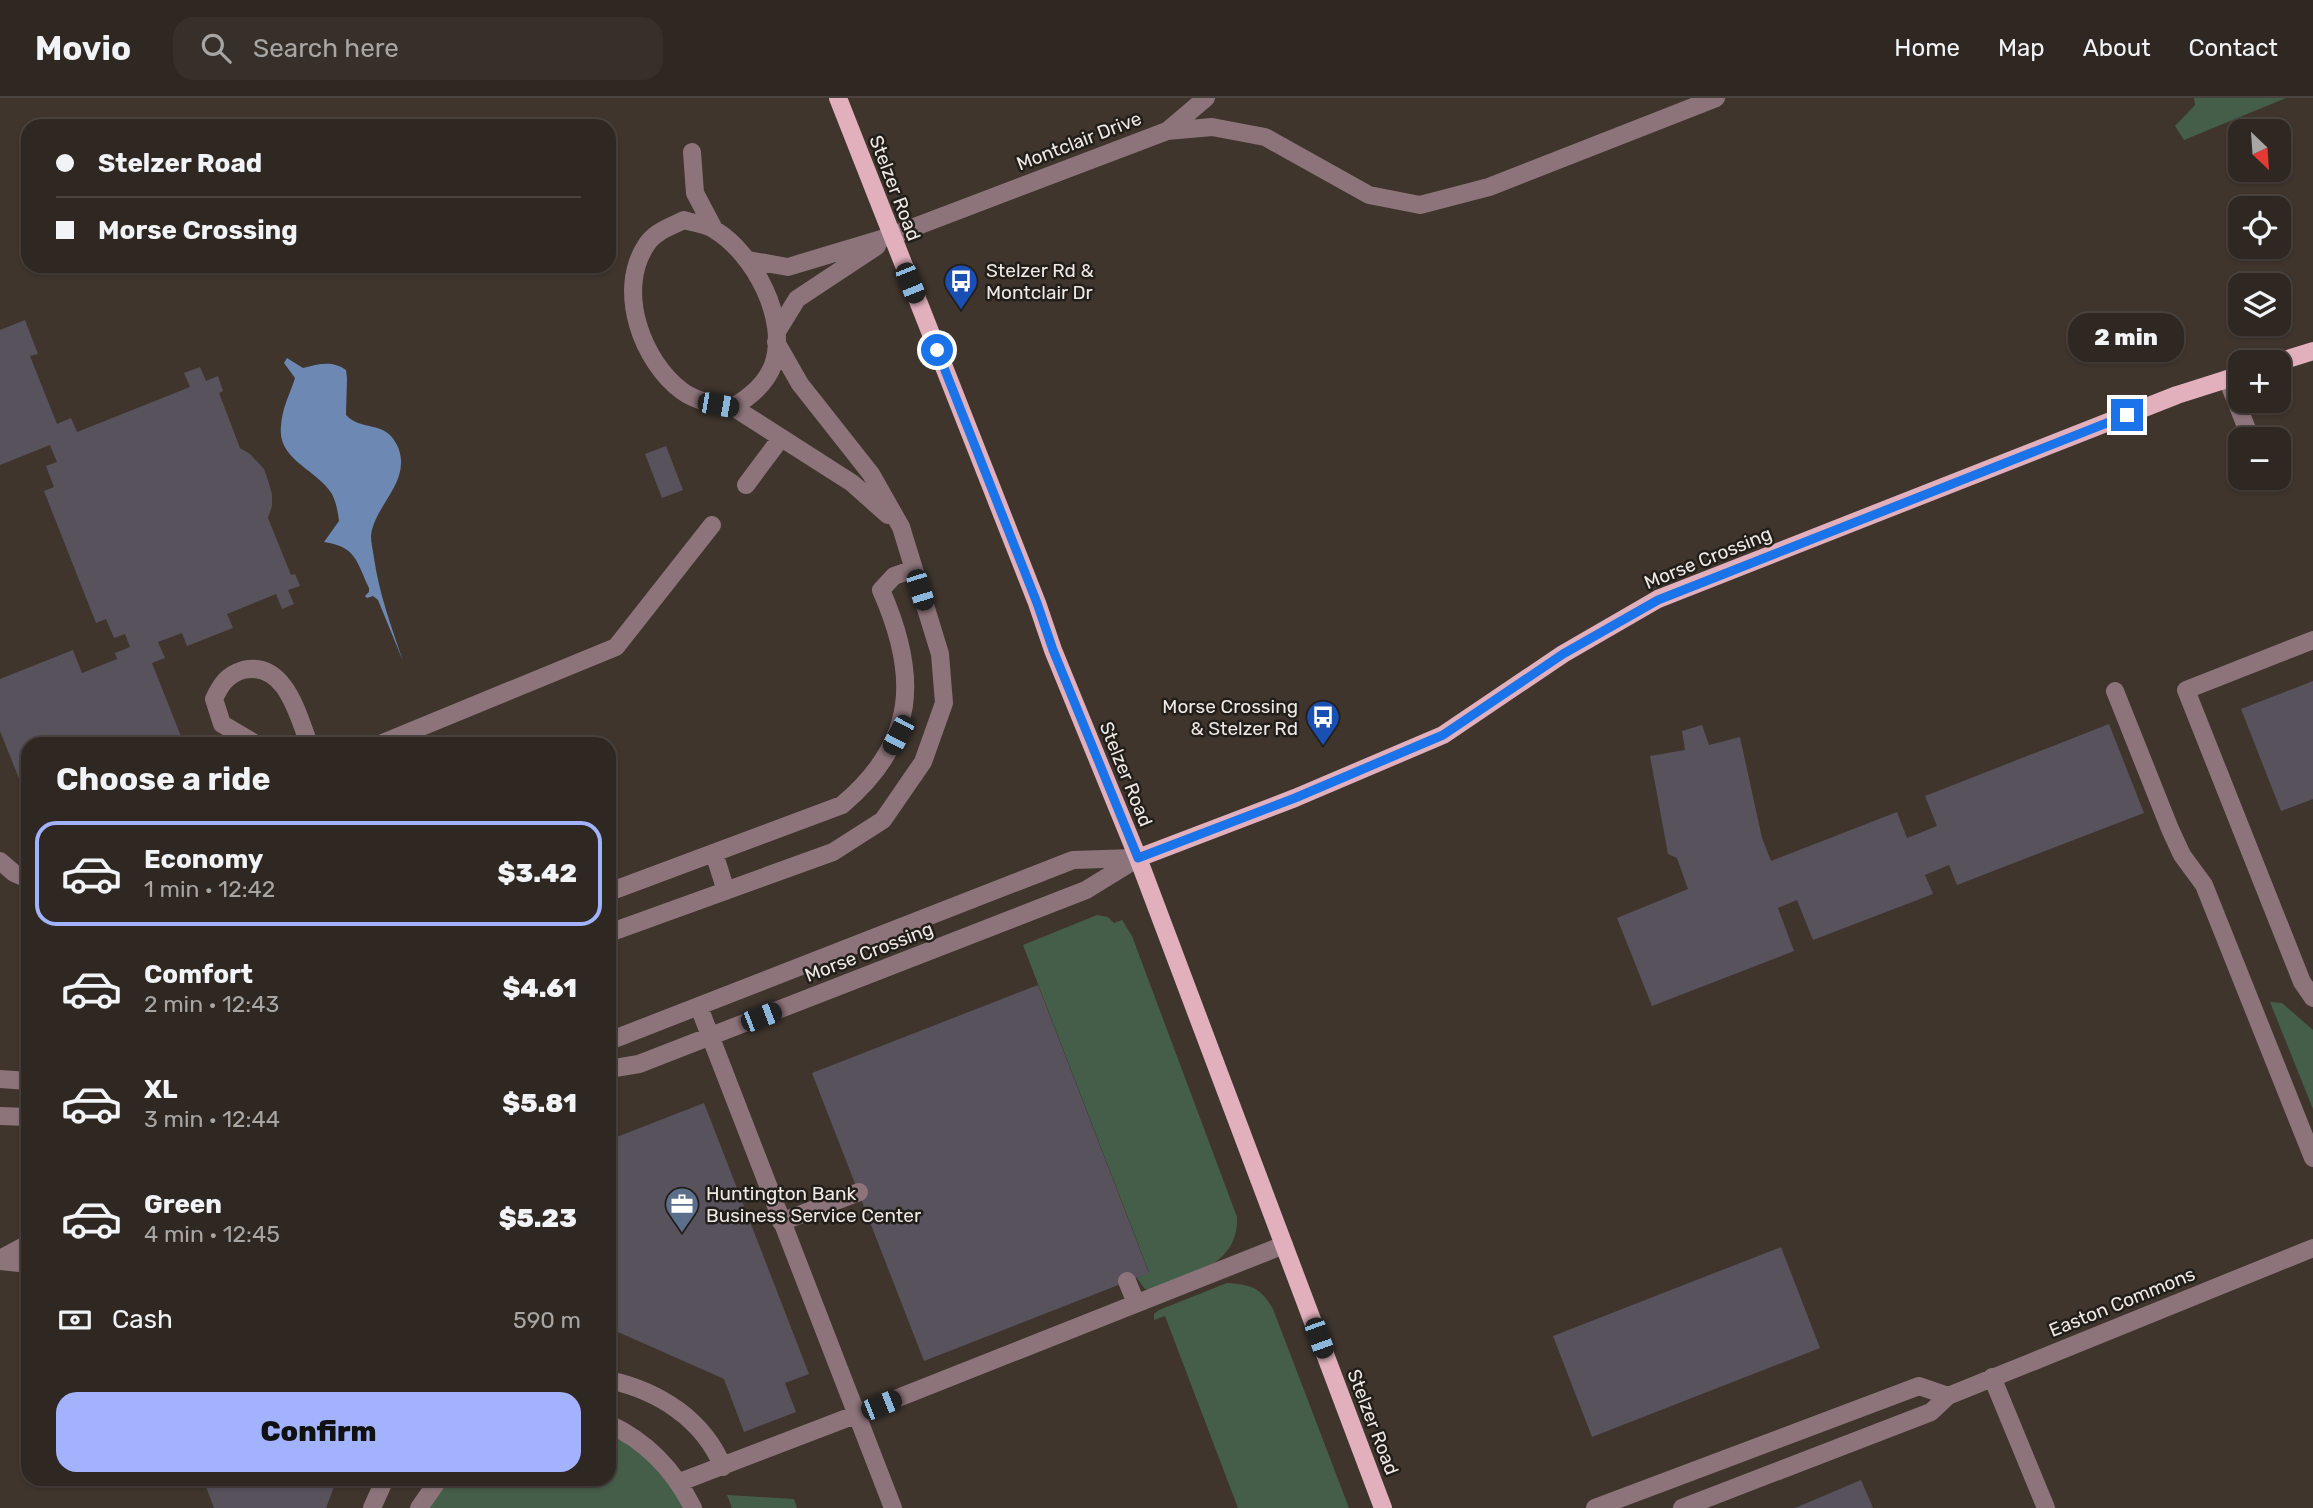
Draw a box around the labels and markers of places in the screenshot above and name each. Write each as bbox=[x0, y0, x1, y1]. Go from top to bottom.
place label: Stelzer Rd & Montclair Dr bbox=[986, 259, 1094, 304]
bus stop icon: Stelzer Rd & Montclair Dr bbox=[942, 262, 980, 311]
place label: Morse Crossing & Stelzer Rd bbox=[1162, 695, 1298, 740]
bus stop icon: Morse Crossing & Stelzer Rd bbox=[1304, 698, 1342, 747]
place label: Huntington Bank Business Service Center bbox=[706, 1182, 922, 1227]
office icon: Huntington Bank Business Service Center bbox=[663, 1185, 701, 1234]

